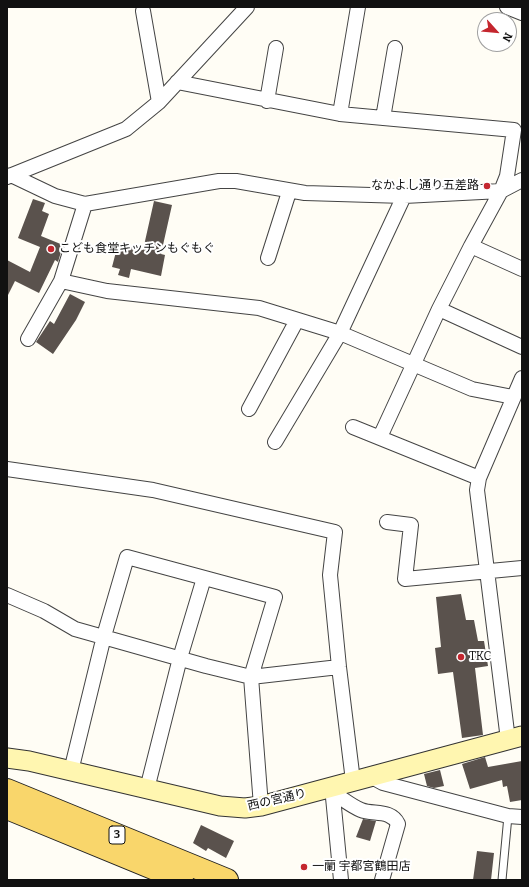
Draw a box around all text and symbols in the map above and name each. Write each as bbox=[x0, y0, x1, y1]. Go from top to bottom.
north arrow bbox=[477, 12, 517, 52]
text: N bbox=[500, 30, 515, 44]
place label: なかよし通り五差路 bbox=[371, 179, 479, 193]
marker: なかよし通り五差路 bbox=[482, 181, 492, 191]
place label: こども食堂キッチンもぐもぐ bbox=[59, 242, 215, 256]
marker: こども食堂キッチンもぐもぐ bbox=[46, 244, 56, 254]
place label: TKC bbox=[469, 650, 491, 664]
marker: TKC bbox=[456, 652, 466, 662]
street label: 西の宮通り bbox=[246, 786, 308, 814]
road number: 3 bbox=[109, 826, 125, 844]
place label: 一蘭 宇都宮鶴田店 bbox=[312, 860, 410, 874]
marker: 一蘭 宇都宮鶴田店 bbox=[299, 862, 309, 872]

